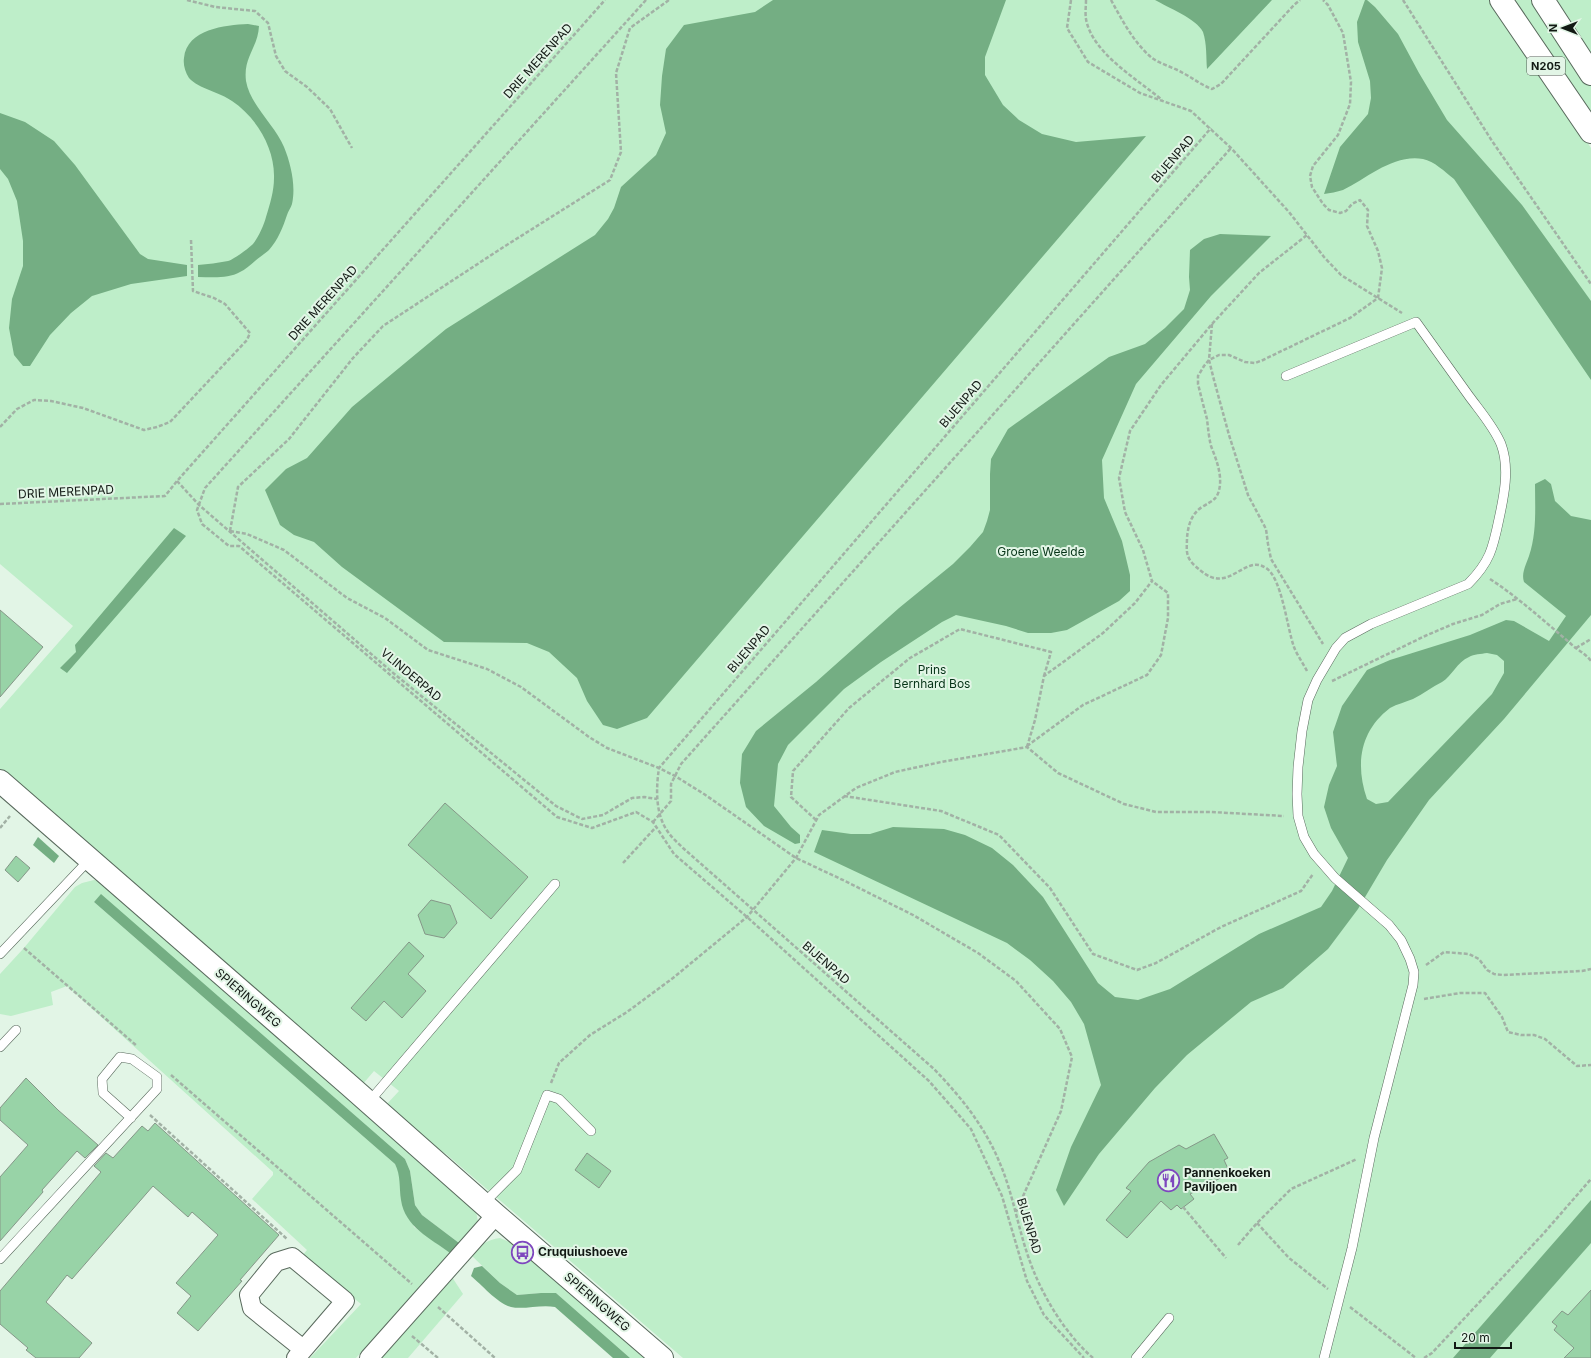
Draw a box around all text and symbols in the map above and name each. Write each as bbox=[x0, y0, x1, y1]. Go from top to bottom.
north arrow bbox=[1543, 8, 1583, 48]
street label: DRIE MERENPAD bbox=[500, 20, 575, 101]
text: N bbox=[1546, 24, 1560, 32]
road number: N205 bbox=[1527, 57, 1565, 75]
street label: BIJENPAD bbox=[1148, 132, 1197, 185]
street label: DRIE MERENPAD bbox=[285, 262, 360, 343]
street label: BIJENPAD bbox=[936, 377, 985, 430]
street label: DRIE MERENPAD bbox=[18, 482, 114, 502]
park label: Groene Weelde bbox=[997, 544, 1085, 559]
street label: BIJENPAD bbox=[724, 622, 773, 675]
street label: VLINDERPAD bbox=[378, 645, 445, 704]
park label: Prins Bernhard Bos bbox=[894, 662, 970, 691]
street label: BIJENPAD bbox=[800, 938, 853, 987]
street label: SPIERINGWEG bbox=[212, 965, 284, 1030]
place label: Pannenkoeken Paviljoen bbox=[1184, 1165, 1271, 1194]
restaurant icon: Pannenkoeken Paviljoen bbox=[1155, 1167, 1181, 1193]
street label: BIJENPAD bbox=[1014, 1196, 1045, 1256]
bus stop icon: Cruquiushoeve bbox=[509, 1239, 535, 1265]
place label: Cruquiushoeve bbox=[538, 1244, 628, 1259]
street label: SPIERINGWEG bbox=[561, 1269, 633, 1334]
scale bar bbox=[1455, 1324, 1511, 1350]
text: 20 m bbox=[1461, 1330, 1490, 1345]

